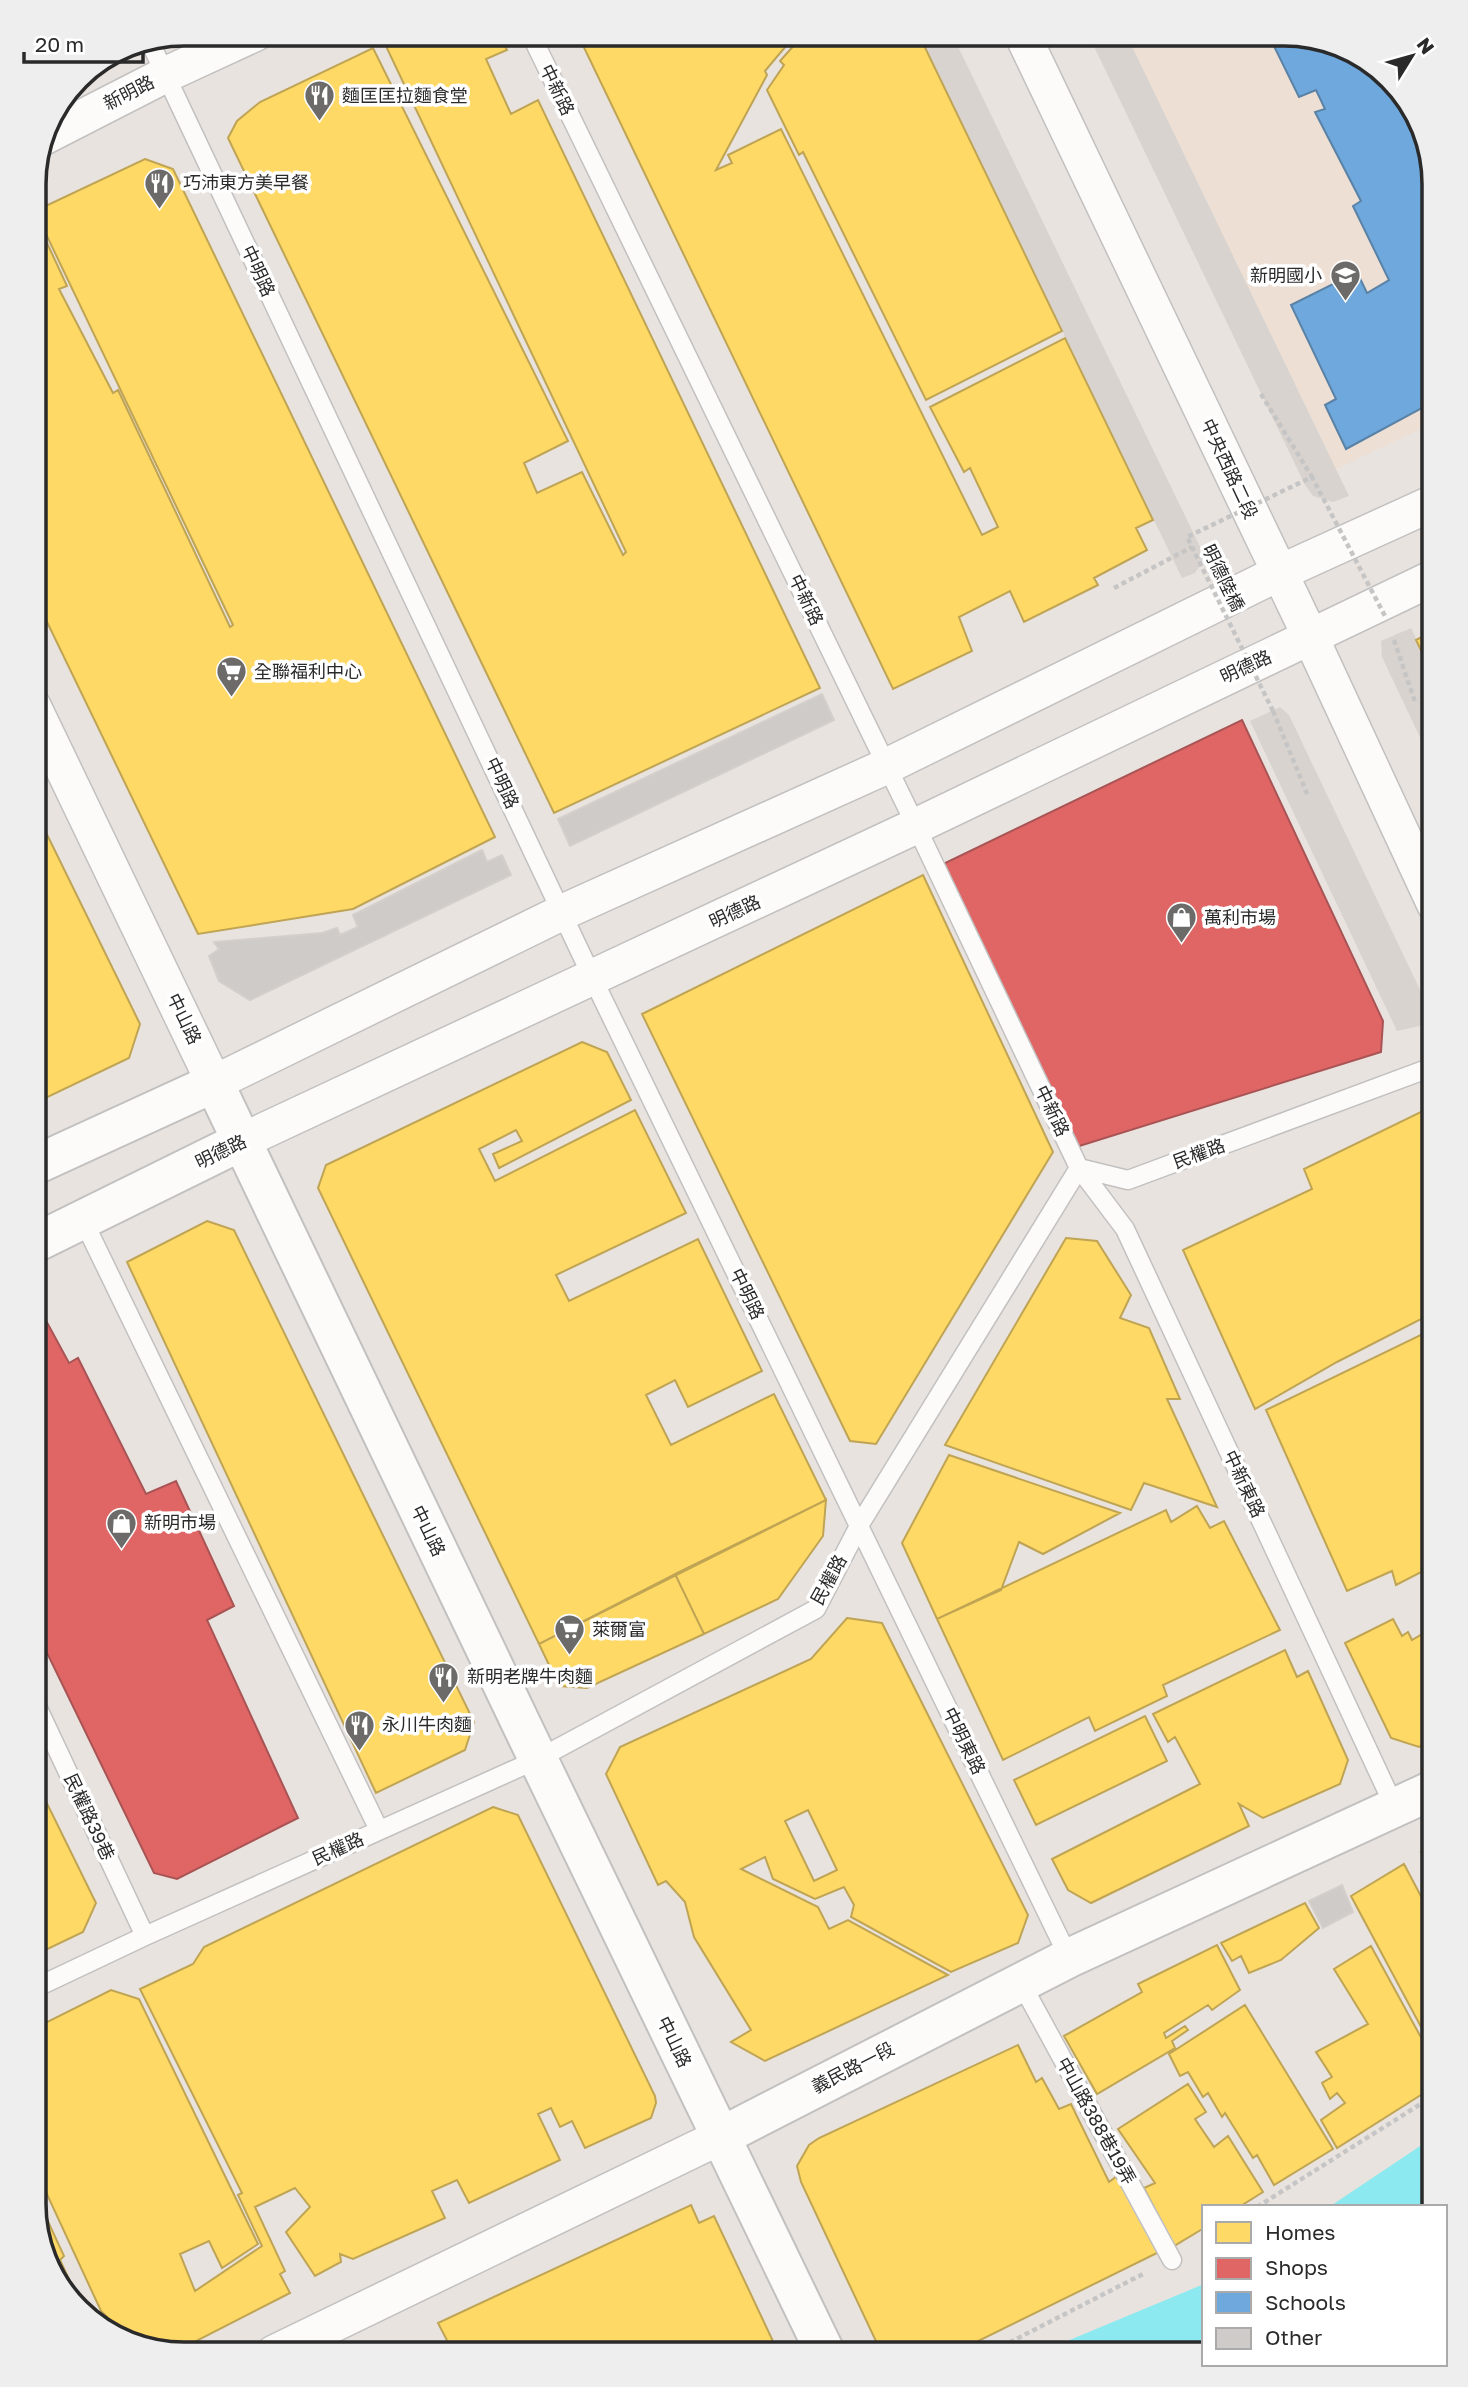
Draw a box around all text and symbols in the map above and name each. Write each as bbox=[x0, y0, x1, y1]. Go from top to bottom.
scale bar bbox=[24, 21, 144, 65]
north arrow bbox=[1377, 21, 1447, 91]
text: 20 m bbox=[35, 31, 84, 57]
text: N bbox=[1412, 33, 1440, 58]
street label: 中新路 bbox=[536, 60, 580, 119]
street label: 新明路 bbox=[99, 70, 158, 114]
restaurant icon: 麵匡匡拉麵食堂 bbox=[302, 79, 336, 123]
place label: 麵匡匡拉麵食堂 bbox=[342, 84, 468, 106]
restaurant icon: 巧沛東方美早餐 bbox=[143, 166, 177, 210]
place label: 巧沛東方美早餐 bbox=[183, 171, 309, 193]
street label: 中明路 bbox=[238, 241, 280, 300]
school or university icon: 新明國小 bbox=[1328, 259, 1362, 303]
place label: 新明國小 bbox=[1250, 264, 1322, 286]
street label: 中央西路二段 bbox=[1197, 415, 1263, 522]
street label: 明德陸橋 bbox=[1198, 540, 1250, 615]
street label: 中新路 bbox=[785, 570, 829, 629]
street label: 明德路 bbox=[1216, 645, 1275, 687]
supermarket icon: 全聯福利中心 bbox=[214, 655, 248, 699]
place label: 全聯福利中心 bbox=[254, 660, 362, 682]
street label: 中明路 bbox=[482, 753, 524, 812]
street label: 明德路 bbox=[705, 890, 764, 932]
shop icon: 萬利市場 bbox=[1164, 901, 1198, 945]
place label: 萬利市場 bbox=[1204, 906, 1276, 928]
street label: 中山路 bbox=[163, 989, 207, 1048]
street label: 中新路 bbox=[1031, 1081, 1075, 1140]
street label: 明德路 bbox=[191, 1129, 250, 1173]
street label: 民權路 bbox=[1170, 1133, 1228, 1173]
street label: 中明路 bbox=[726, 1264, 770, 1323]
street label: 中新東路 bbox=[1220, 1446, 1270, 1521]
street label: 中山路 bbox=[407, 1501, 451, 1560]
shop icon: 新明市場 bbox=[104, 1506, 138, 1550]
place label: 新明市場 bbox=[144, 1511, 216, 1533]
street label: 民權路 bbox=[805, 1551, 851, 1608]
supermarket icon: 萊爾富 bbox=[552, 1613, 586, 1657]
place label: 萊爾富 bbox=[592, 1618, 646, 1640]
restaurant icon: 新明老牌牛肉麵 bbox=[427, 1660, 461, 1704]
place label: 新明老牌牛肉麵 bbox=[467, 1665, 593, 1687]
street label: 中明東路 bbox=[939, 1703, 991, 1778]
restaurant icon: 永川牛肉麵 bbox=[342, 1708, 376, 1752]
place label: 永川牛肉麵 bbox=[382, 1713, 472, 1735]
street label: 民權路39巷 bbox=[60, 1770, 120, 1864]
street label: 民權路 bbox=[308, 1827, 367, 1869]
street label: 中山路 bbox=[653, 2012, 697, 2071]
street label: 義民路一段 bbox=[807, 2037, 898, 2097]
street label: 中山路388巷19弄 bbox=[1053, 2053, 1141, 2188]
legend bbox=[1202, 2205, 1447, 2366]
text: Homes bbox=[1265, 2219, 1335, 2245]
text: Shops bbox=[1265, 2254, 1328, 2280]
text: Schools bbox=[1265, 2289, 1346, 2315]
text: Other bbox=[1265, 2324, 1322, 2350]

